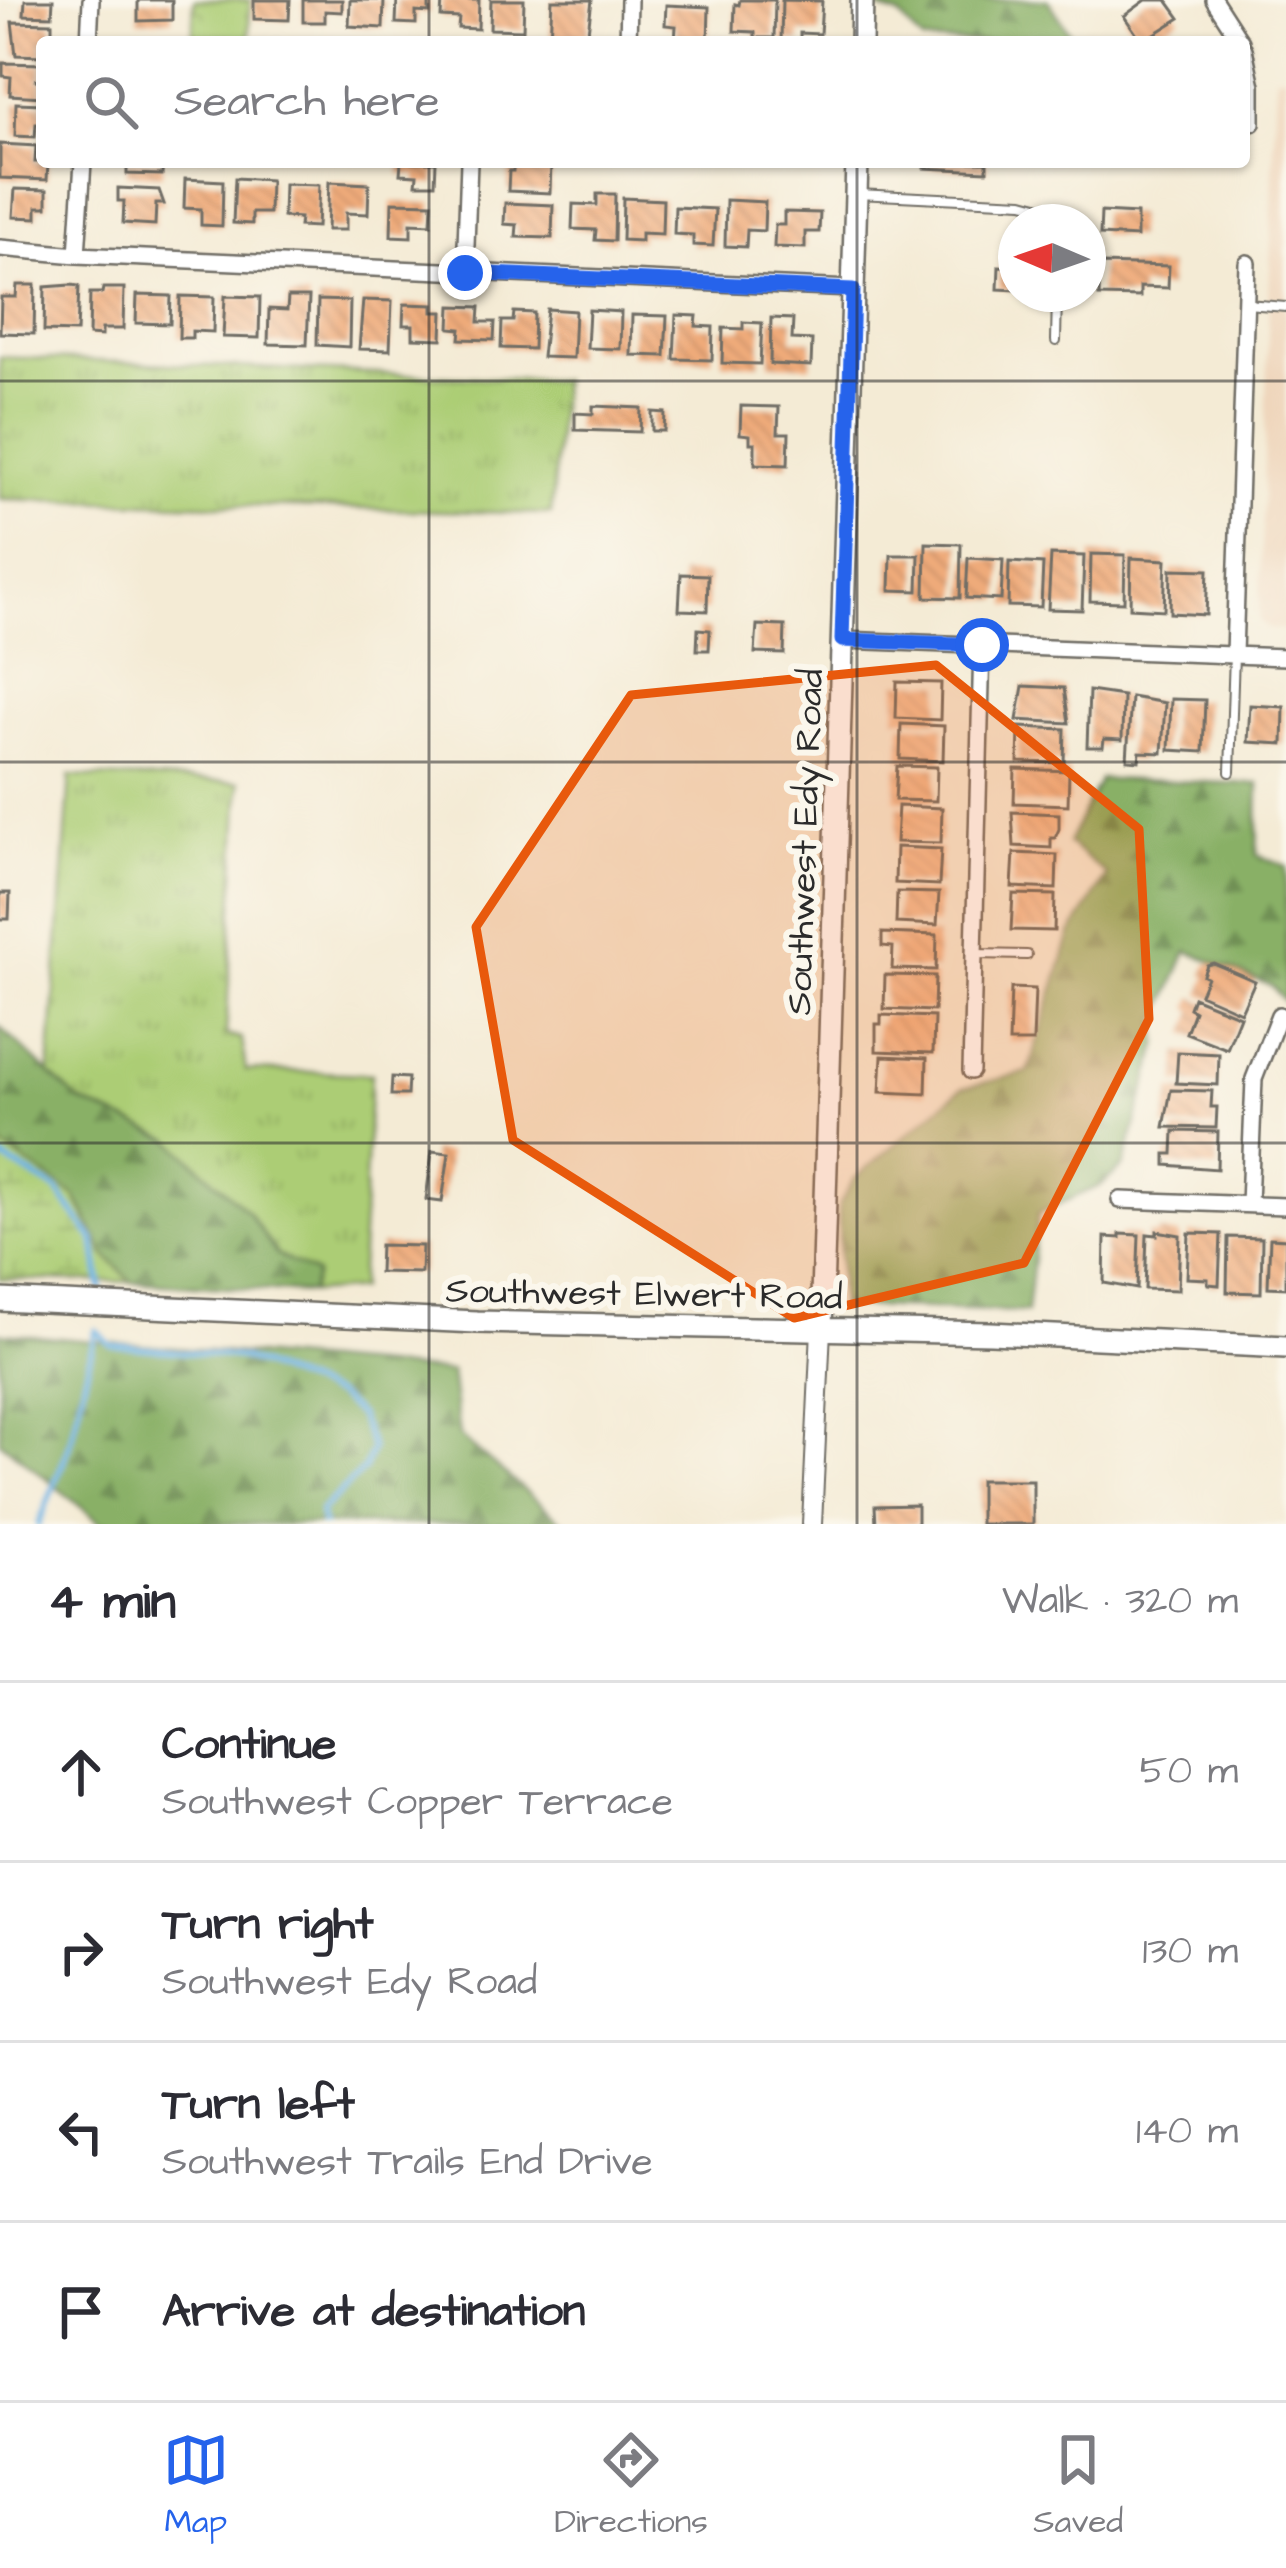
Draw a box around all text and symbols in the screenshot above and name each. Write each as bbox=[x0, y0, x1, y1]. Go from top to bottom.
search box bbox=[36, 36, 1250, 168]
icon: search bbox=[78, 69, 144, 135]
text: Search here bbox=[174, 71, 440, 133]
north arrow bbox=[998, 204, 1106, 312]
route end bbox=[438, 246, 492, 300]
route start bbox=[955, 618, 1009, 672]
street label: Southwest Edy Road bbox=[774, 668, 837, 1016]
street label: Southwest Elwert Road bbox=[445, 1266, 843, 1323]
text: 4 min bbox=[48, 1567, 176, 1638]
text: Walk · 320 m bbox=[1002, 1575, 1238, 1629]
text: Continue bbox=[162, 1714, 336, 1776]
icon: ahead bbox=[48, 1739, 114, 1805]
text: 50 m bbox=[1140, 1745, 1238, 1799]
text: Southwest Copper Terrace bbox=[162, 1776, 673, 1830]
text: Turn right bbox=[162, 1894, 374, 1956]
icon: right bbox=[48, 1919, 114, 1985]
text: 130 m bbox=[1143, 1925, 1238, 1979]
text: Southwest Edy Road bbox=[162, 1956, 537, 2010]
text: Turn left bbox=[162, 2074, 355, 2136]
icon: left bbox=[48, 2099, 114, 2165]
text: 140 m bbox=[1136, 2105, 1238, 2159]
text: Southwest Trails End Drive bbox=[162, 2136, 653, 2190]
icon: arrive bbox=[48, 2279, 114, 2345]
text: Arrive at destination bbox=[162, 2281, 585, 2343]
tab: Map bbox=[163, 2427, 229, 2545]
tab: Directions bbox=[554, 2427, 708, 2545]
tab: Saved bbox=[1033, 2427, 1123, 2545]

